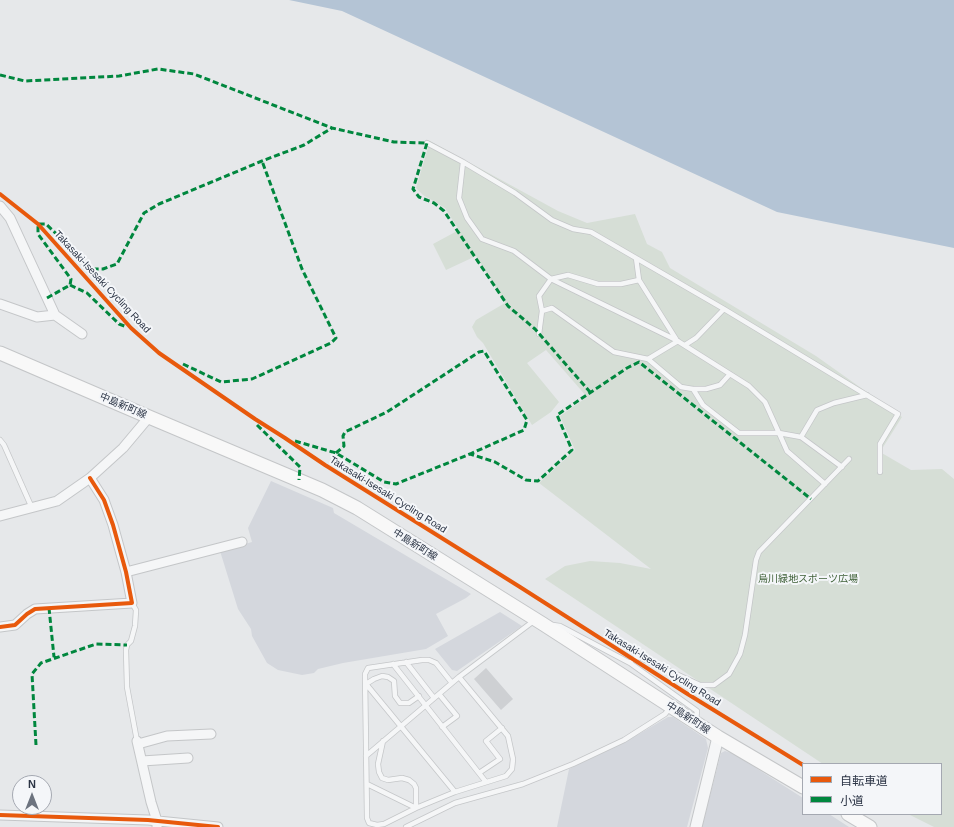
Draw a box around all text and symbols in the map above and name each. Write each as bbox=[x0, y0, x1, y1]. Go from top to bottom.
street label: Takasaki-Isesaki Cycling Road bbox=[51, 228, 153, 336]
street label: 中島新町線 bbox=[98, 391, 148, 421]
street label: Takasaki-Isesaki Cycling Road bbox=[327, 454, 449, 536]
street label: 中島新町線 bbox=[391, 527, 439, 563]
park label: 烏川緑地スポーツ広場 bbox=[758, 573, 858, 585]
street label: Takasaki-Isesaki Cycling Road bbox=[601, 627, 723, 709]
street label: 中島新町線 bbox=[664, 699, 712, 737]
legend bbox=[802, 763, 942, 815]
text: 自転車道 bbox=[840, 774, 888, 788]
north arrow bbox=[12, 775, 52, 815]
text: N bbox=[28, 778, 36, 790]
text: 小道 bbox=[840, 794, 864, 808]

